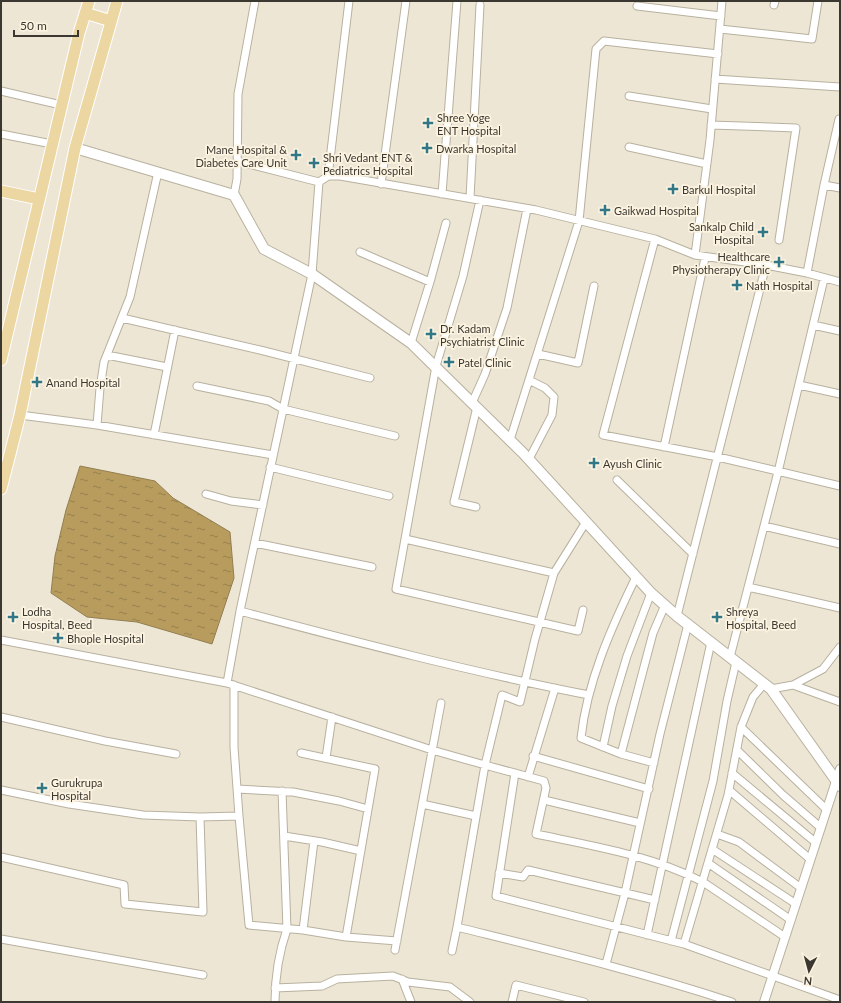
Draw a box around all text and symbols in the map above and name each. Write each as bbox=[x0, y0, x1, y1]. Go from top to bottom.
scale bar bbox=[14, 12, 78, 38]
text: 50 m bbox=[20, 18, 47, 33]
place label: Shree Yoge ENT Hospital bbox=[437, 111, 501, 137]
marker: Shree Yoge ENT Hospital bbox=[422, 117, 434, 129]
marker: Dwarka Hospital bbox=[421, 142, 433, 154]
place label: Dwarka Hospital bbox=[436, 142, 516, 155]
place label: Mane Hospital & Diabetes Care Unit bbox=[196, 143, 287, 169]
marker: Mane Hospital & Diabetes Care Unit bbox=[290, 149, 302, 161]
place label: Shri Vedant ENT & Pediatrics Hospital bbox=[323, 151, 413, 177]
marker: Shri Vedant ENT & Pediatrics Hospital bbox=[308, 157, 320, 169]
marker: Barkul Hospital bbox=[667, 183, 679, 195]
place label: Barkul Hospital bbox=[682, 183, 756, 196]
marker: Gaikwad Hospital bbox=[599, 204, 611, 216]
place label: Gaikwad Hospital bbox=[614, 204, 699, 217]
place label: Sankalp Child Hospital bbox=[689, 220, 754, 246]
marker: Sankalp Child Hospital bbox=[757, 226, 769, 238]
place label: Healthcare Physiotherapy Clinic bbox=[672, 250, 770, 276]
marker: Healthcare Physiotherapy Clinic bbox=[773, 256, 785, 268]
marker: Nath Hospital bbox=[731, 279, 743, 291]
place label: Nath Hospital bbox=[746, 279, 813, 292]
place label: Dr. Kadam Psychiatrist Clinic bbox=[440, 322, 525, 348]
marker: Dr. Kadam Psychiatrist Clinic bbox=[425, 328, 437, 340]
marker: Patel Clinic bbox=[443, 356, 455, 368]
place label: Patel Clinic bbox=[458, 356, 512, 369]
marker: Anand Hospital bbox=[31, 376, 43, 388]
place label: Anand Hospital bbox=[46, 376, 120, 389]
marker: Ayush Clinic bbox=[588, 457, 600, 469]
place label: Ayush Clinic bbox=[603, 457, 662, 470]
place label: Lodha Hospital, Beed bbox=[22, 605, 92, 631]
place label: Shreya Hospital, Beed bbox=[726, 605, 796, 631]
marker: Lodha Hospital, Beed bbox=[7, 611, 19, 623]
marker: Shreya Hospital, Beed bbox=[711, 611, 723, 623]
marker: Bhople Hospital bbox=[52, 632, 64, 644]
place label: Bhople Hospital bbox=[67, 632, 144, 645]
place label: Gurukrupa Hospital bbox=[51, 776, 103, 802]
marker: Gurukrupa Hospital bbox=[36, 782, 48, 794]
north arrow bbox=[789, 951, 829, 991]
text: N bbox=[803, 975, 813, 988]

